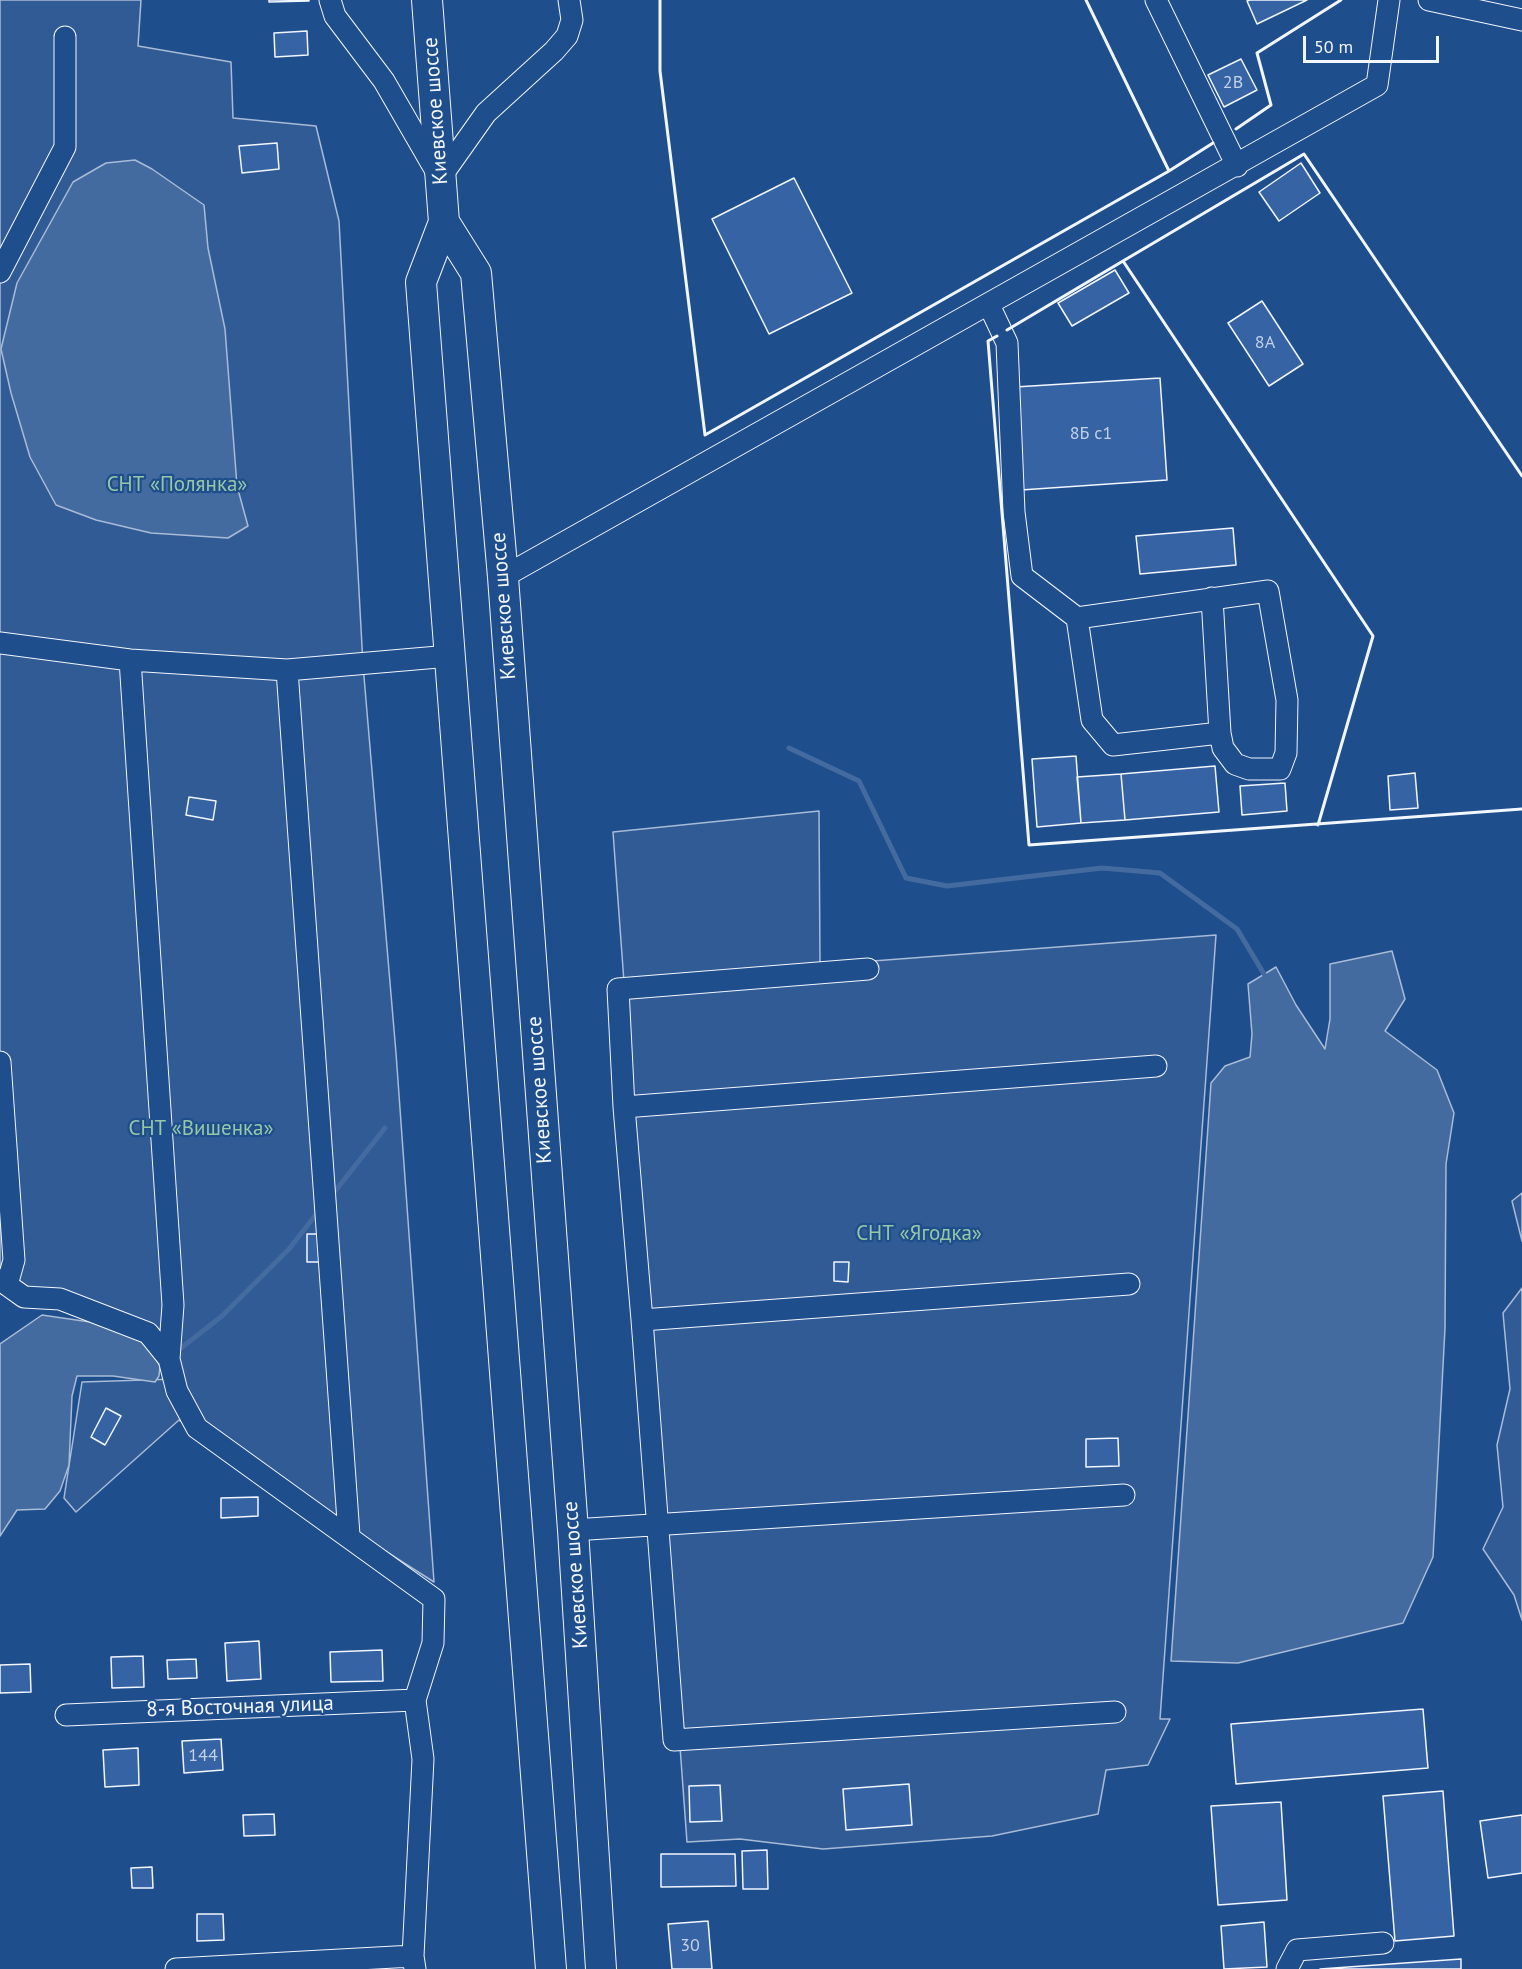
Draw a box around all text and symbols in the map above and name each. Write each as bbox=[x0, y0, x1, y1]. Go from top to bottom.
scale bar bbox=[1306, 24, 1442, 62]
text: 50 m bbox=[1314, 35, 1353, 58]
street label: Киевское шоссе bbox=[418, 37, 454, 185]
house number: 2В bbox=[1223, 72, 1243, 94]
house number: 8А bbox=[1255, 332, 1275, 354]
house number: 8Б с1 bbox=[1070, 423, 1112, 445]
park label: СНТ «Полянка» bbox=[107, 472, 247, 498]
street label: Киевское шоссе bbox=[486, 532, 522, 680]
street label: Киевское шоссе bbox=[522, 1016, 558, 1164]
park label: СНТ «Вишенка» bbox=[128, 1116, 274, 1142]
park label: СНТ «Ягодка» bbox=[856, 1221, 982, 1247]
street label: Киевское шоссе bbox=[558, 1501, 594, 1649]
street label: 8-я Восточная улица bbox=[146, 1691, 334, 1723]
house number: 144 bbox=[188, 1745, 218, 1767]
house number: 30 bbox=[680, 1935, 700, 1957]

